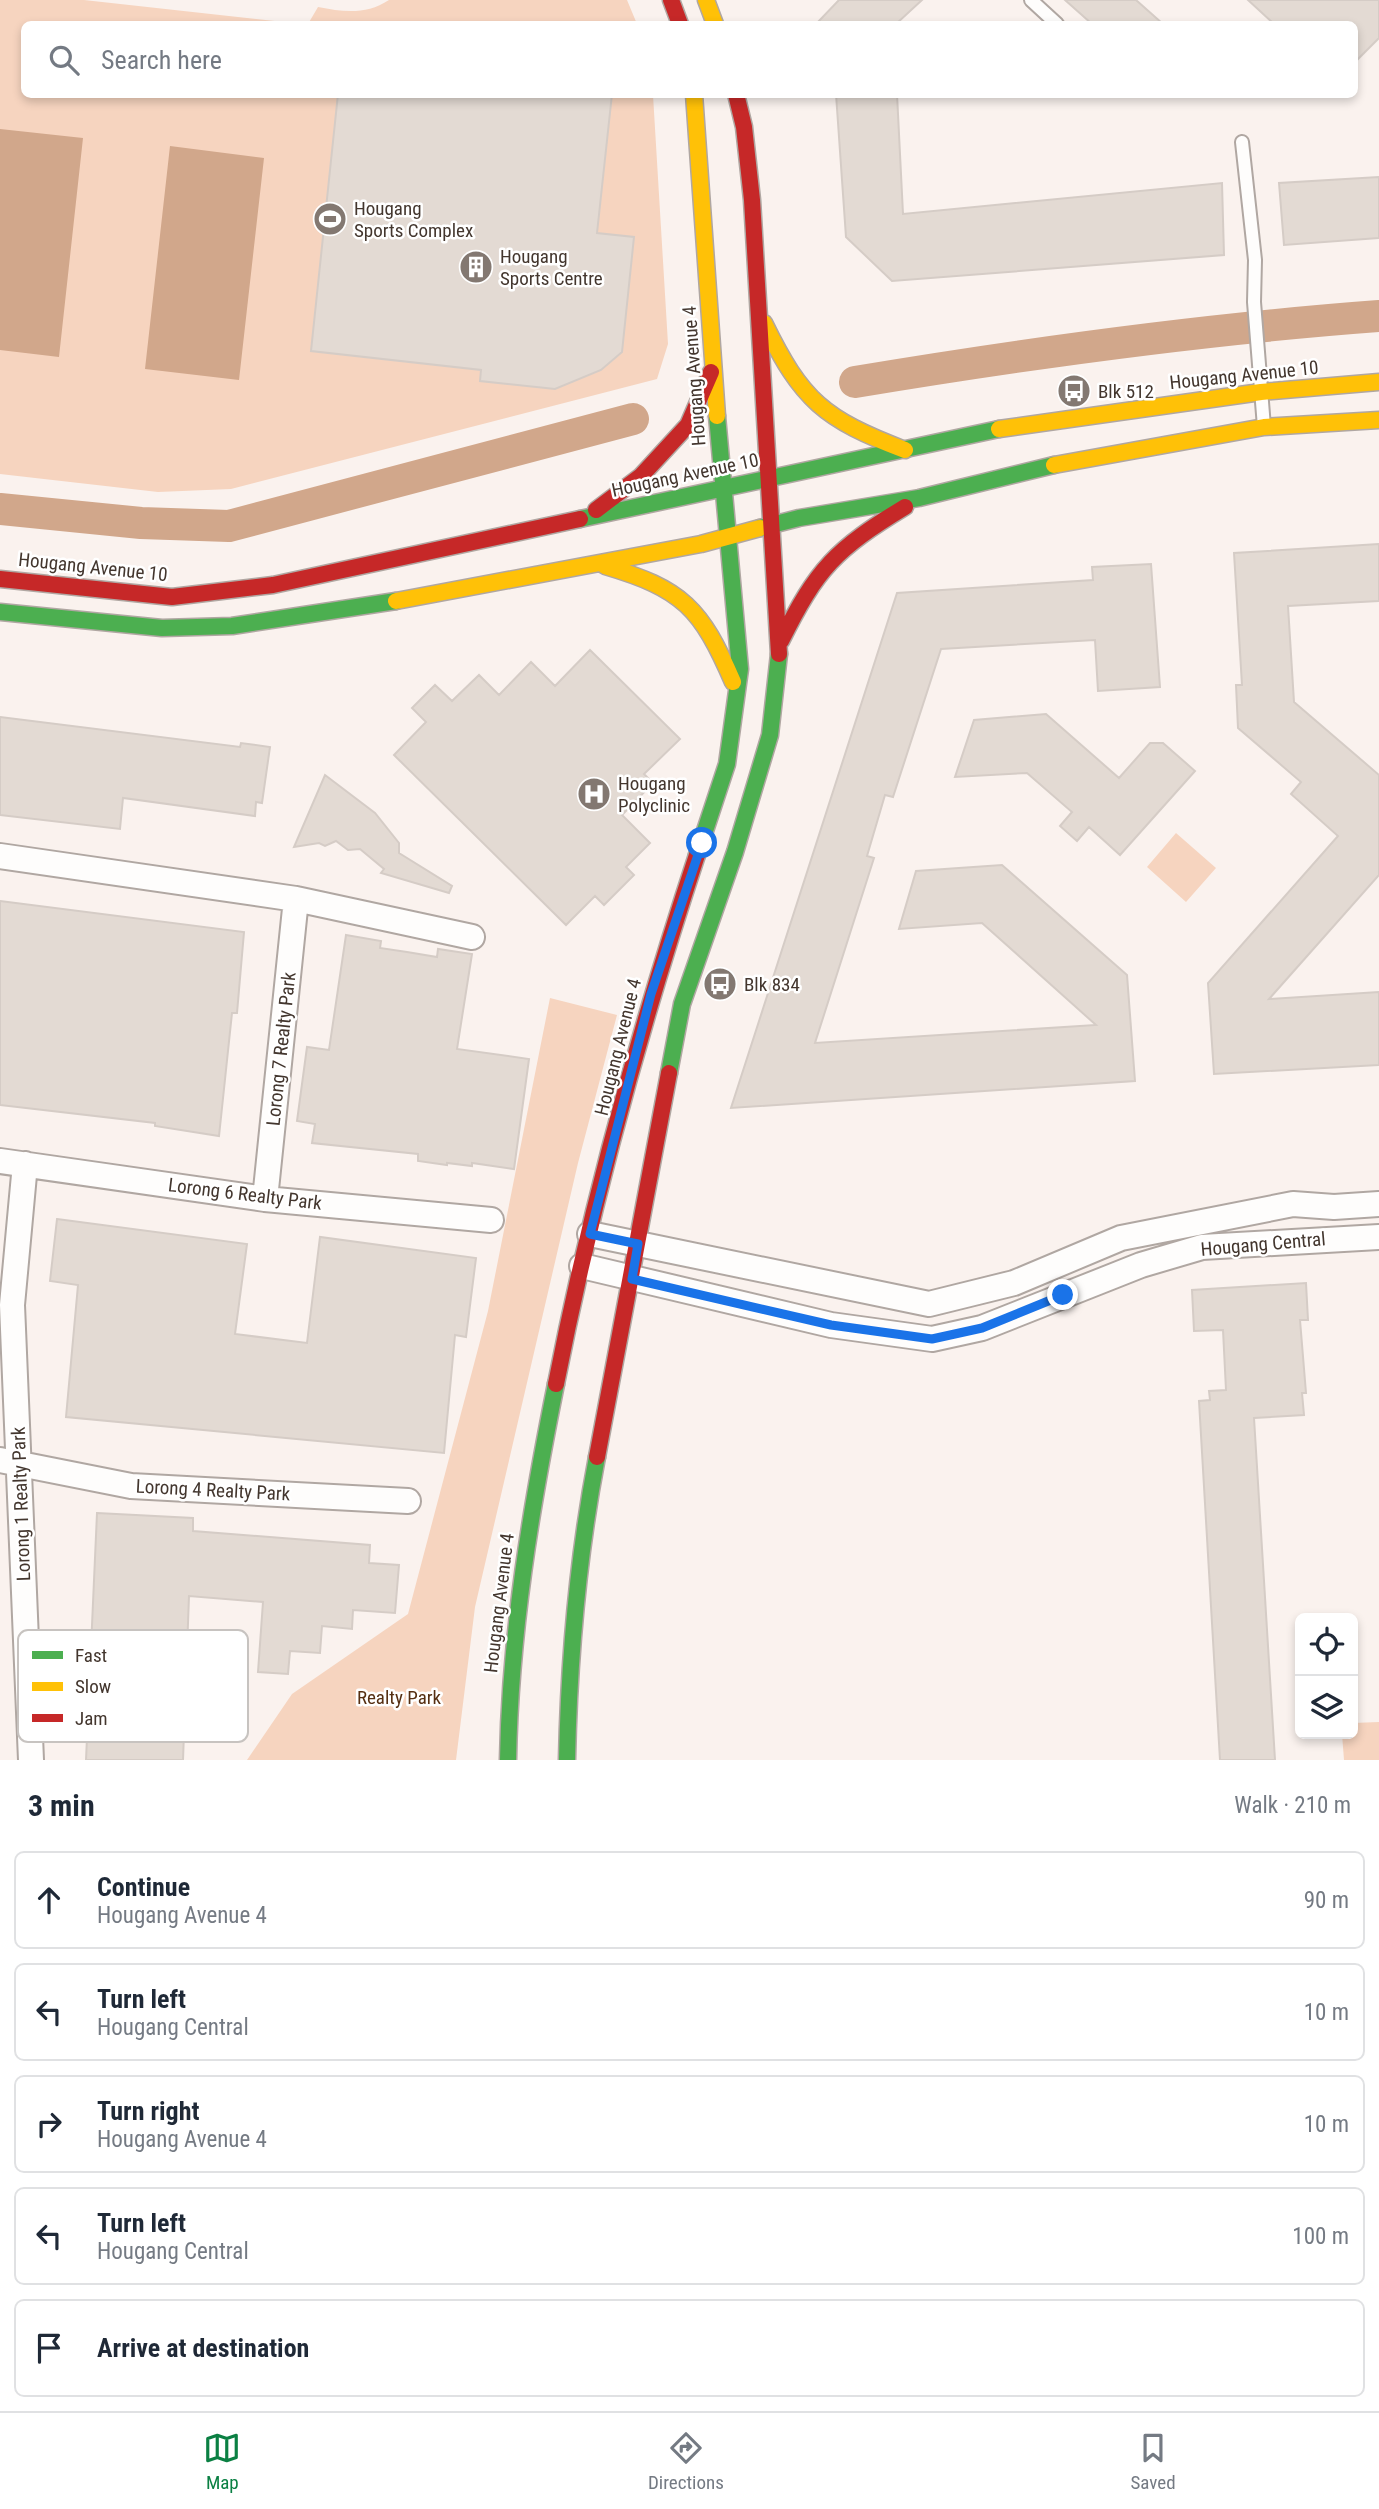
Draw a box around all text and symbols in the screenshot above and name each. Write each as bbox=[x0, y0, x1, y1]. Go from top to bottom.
search box bbox=[21, 21, 1358, 98]
icon: search bbox=[45, 41, 83, 79]
text: Search here bbox=[101, 45, 222, 75]
place label: Hougang Sports Complex bbox=[354, 197, 473, 242]
sports icon: Hougang Sports Complex bbox=[311, 200, 349, 238]
place label: Hougang Sports Centre bbox=[500, 245, 603, 290]
building icon: Hougang Sports Centre bbox=[457, 248, 495, 286]
street label: Hougang Avenue 4 bbox=[678, 305, 710, 447]
street label: Hougang Avenue 10 bbox=[1168, 356, 1320, 394]
bus stop icon: Blk 512 bbox=[1055, 372, 1093, 410]
place label: Blk 512 bbox=[1098, 380, 1154, 403]
street label: Hougang Avenue 10 bbox=[609, 448, 761, 502]
street label: Hougang Avenue 10 bbox=[17, 548, 169, 586]
place label: Hougang Polyclinic bbox=[618, 772, 690, 817]
hospital icon: Hougang Polyclinic bbox=[575, 775, 613, 813]
route start bbox=[686, 827, 717, 858]
bus stop icon: Blk 834 bbox=[701, 965, 739, 1003]
street label: Lorong 7 Realty Park bbox=[261, 970, 301, 1127]
place label: Blk 834 bbox=[744, 973, 800, 996]
street label: Hougang Avenue 4 bbox=[590, 976, 646, 1118]
street label: Lorong 6 Realty Park bbox=[167, 1173, 324, 1215]
street label: Hougang Central bbox=[1200, 1227, 1326, 1261]
route end bbox=[1047, 1279, 1078, 1310]
street label: Lorong 1 Realty Park bbox=[7, 1426, 35, 1582]
street label: Lorong 4 Realty Park bbox=[135, 1474, 291, 1506]
street label: Hougang Avenue 4 bbox=[479, 1532, 519, 1674]
map controls bbox=[1295, 1613, 1358, 1739]
button: locate bbox=[1295, 1613, 1358, 1676]
legend bbox=[18, 1630, 248, 1742]
text: Fast bbox=[75, 1644, 107, 1667]
text: Slow bbox=[75, 1675, 111, 1698]
button: layers bbox=[1295, 1676, 1358, 1739]
park label: Realty Park bbox=[357, 1686, 442, 1709]
text: Jam bbox=[75, 1707, 108, 1730]
text: 3 min bbox=[28, 1788, 95, 1823]
text: Walk · 210 m bbox=[1234, 1792, 1351, 1819]
text: Continue bbox=[97, 1872, 190, 1902]
icon: ahead bbox=[30, 1881, 68, 1919]
text: 90 m bbox=[1304, 1887, 1349, 1914]
text: Hougang Avenue 4 bbox=[97, 1902, 267, 1929]
text: Turn left bbox=[97, 1984, 186, 2014]
icon: left bbox=[30, 1993, 68, 2031]
text: 10 m bbox=[1304, 1999, 1349, 2026]
text: Hougang Central bbox=[97, 2014, 249, 2041]
text: Turn right bbox=[97, 2096, 199, 2126]
icon: right bbox=[30, 2105, 68, 2143]
text: 10 m bbox=[1304, 2111, 1349, 2138]
text: Hougang Avenue 4 bbox=[97, 2126, 267, 2153]
text: Turn left bbox=[97, 2208, 186, 2238]
icon: left bbox=[30, 2217, 68, 2255]
text: 100 m bbox=[1292, 2223, 1349, 2250]
text: Hougang Central bbox=[97, 2238, 249, 2265]
icon: arrive bbox=[30, 2329, 68, 2367]
text: Arrive at destination bbox=[97, 2333, 309, 2363]
tab: Map bbox=[203, 2429, 241, 2494]
tab: Directions bbox=[648, 2429, 724, 2494]
tab: Saved bbox=[1130, 2429, 1176, 2494]

